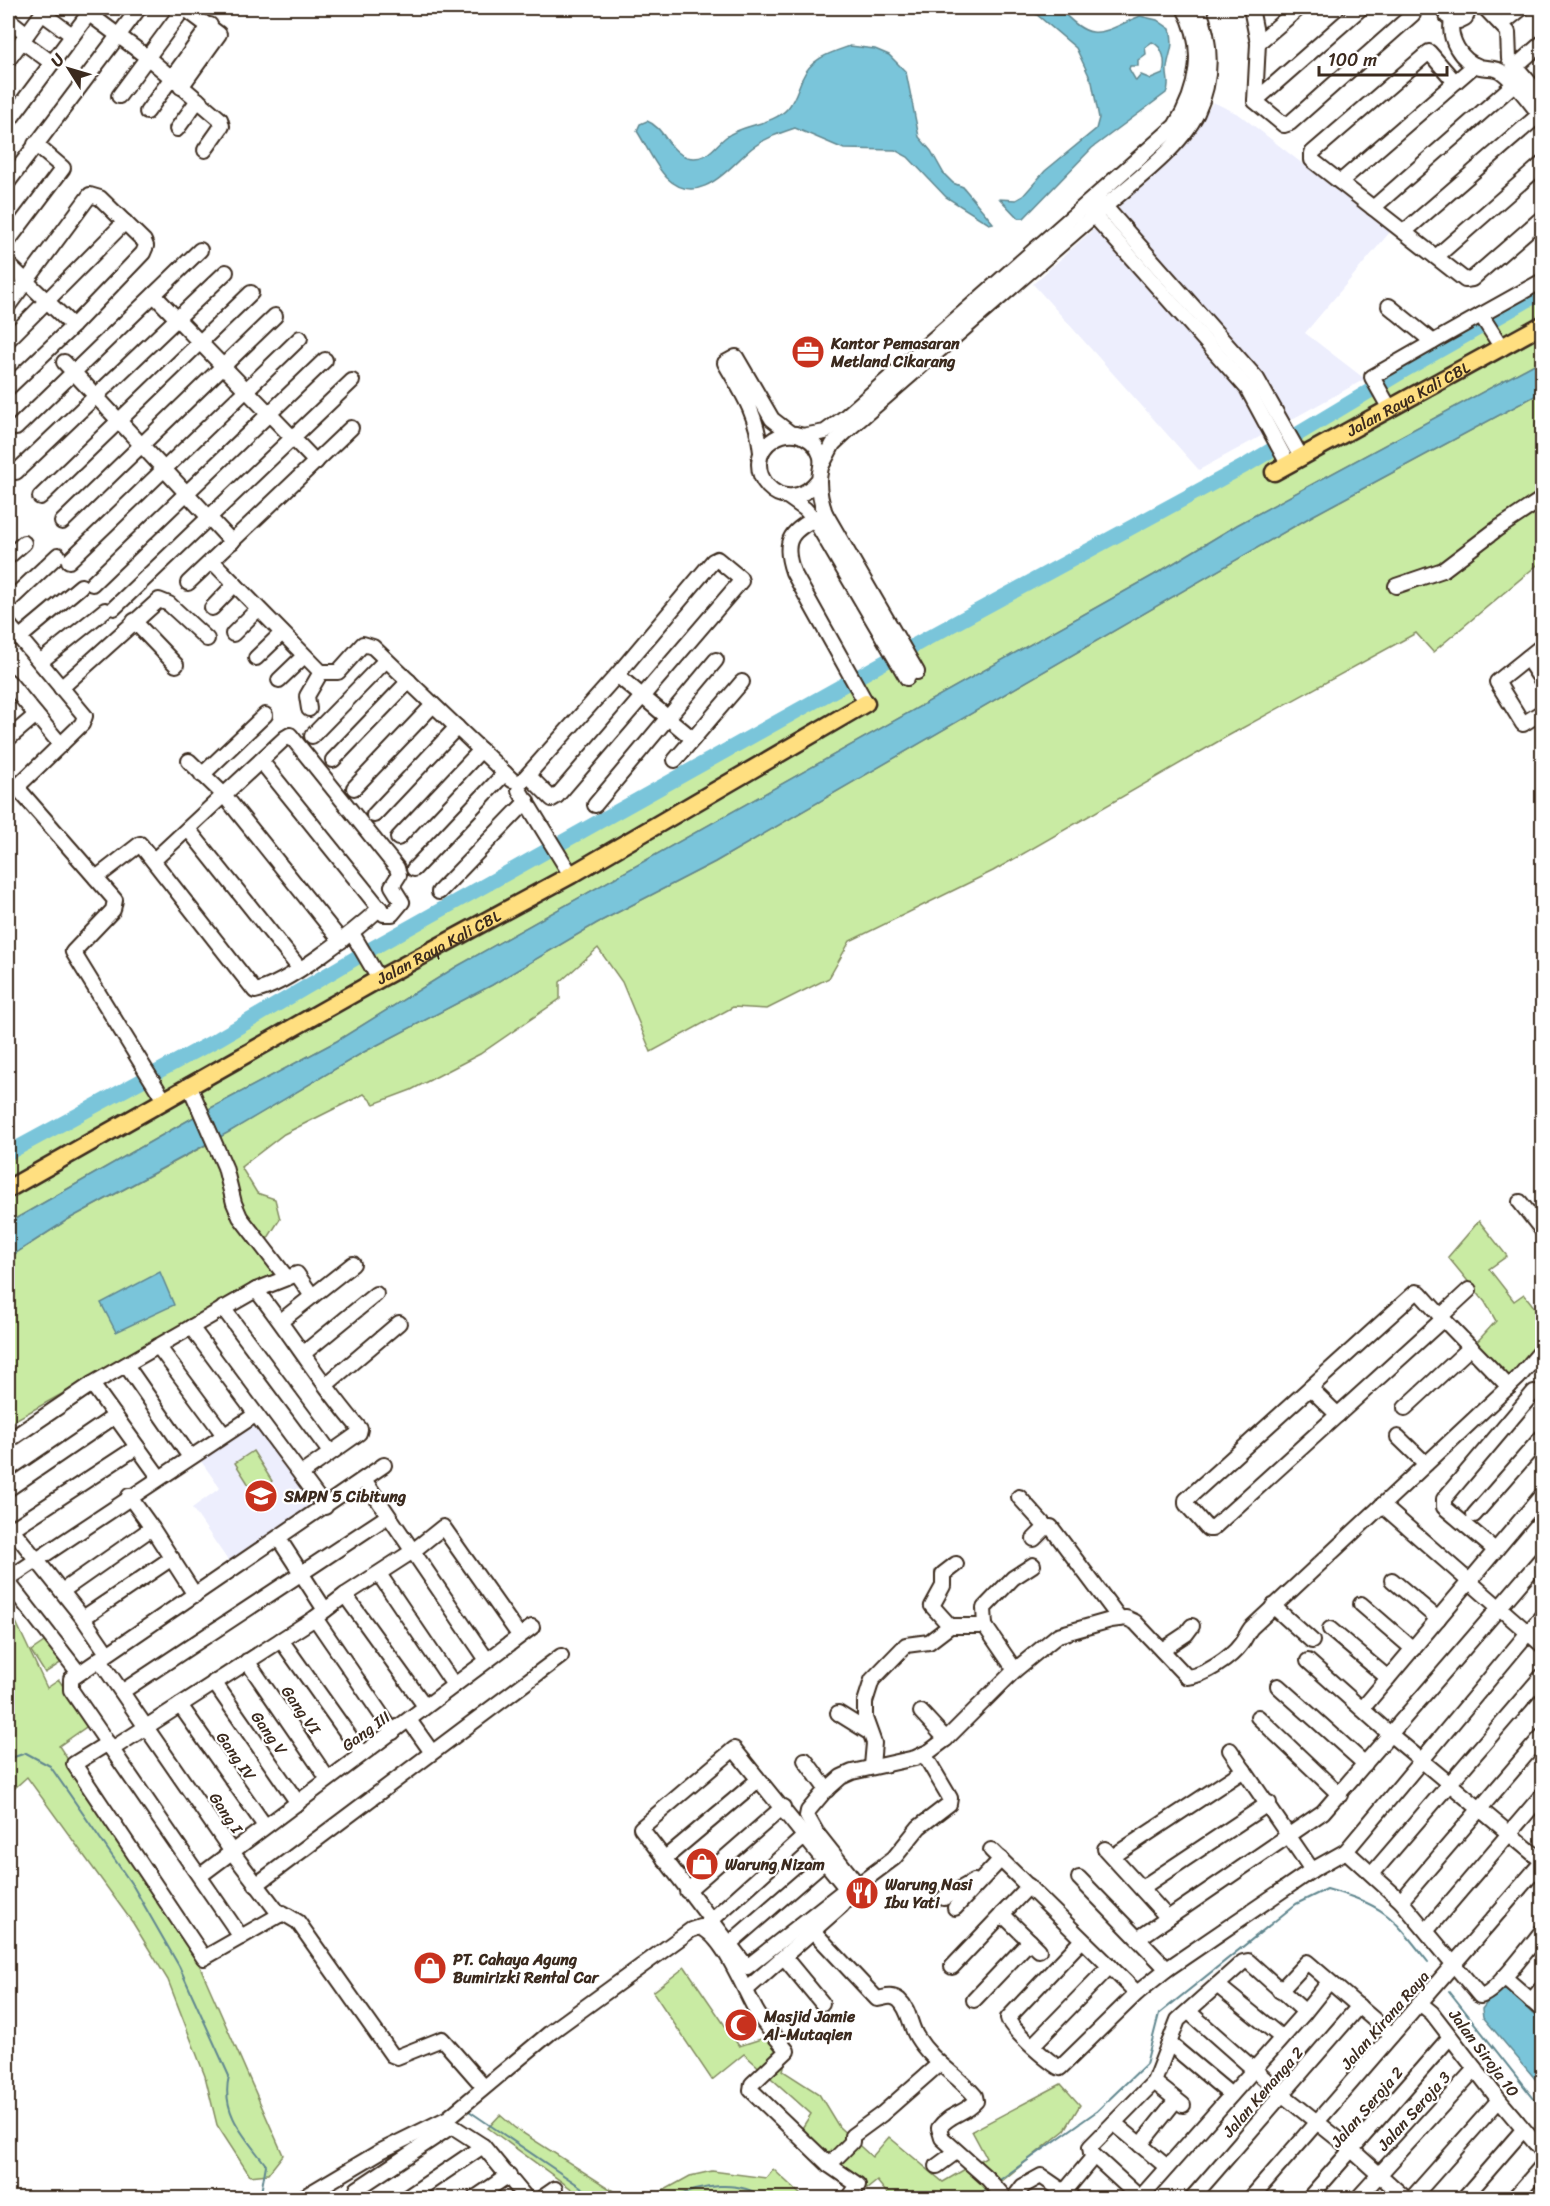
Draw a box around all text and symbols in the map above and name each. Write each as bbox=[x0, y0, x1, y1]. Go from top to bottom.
north arrow bbox=[39, 39, 99, 99]
scale bar bbox=[1319, 39, 1446, 77]
text: 100 m bbox=[1328, 44, 1377, 76]
text: U bbox=[43, 46, 73, 73]
place label: Kantor Pemasaran Metland Cikarang bbox=[830, 329, 960, 376]
office icon: Kantor Pemasaran Metland Cikarang bbox=[790, 334, 826, 370]
street label: Jalan Raya Kali CBL bbox=[1340, 352, 1476, 445]
street label: Jalan Raya Kali CBL bbox=[370, 901, 506, 993]
school or university icon: SMPN 5 Cibitung bbox=[243, 1478, 279, 1514]
place label: SMPN 5 Cibitung bbox=[283, 1482, 407, 1511]
street label: Gang VI bbox=[273, 1679, 330, 1742]
street label: Gang III bbox=[335, 1703, 397, 1759]
street label: Gang V bbox=[243, 1705, 295, 1762]
street label: Gang IV bbox=[208, 1725, 264, 1787]
street label: Gang I bbox=[201, 1786, 252, 1841]
shop icon: Warung Nizam bbox=[684, 1846, 720, 1882]
place label: Warung Nizam bbox=[725, 1850, 825, 1879]
place label: Warung Nasi Ibu Yati bbox=[884, 1870, 974, 1917]
restaurant icon: Warung Nasi Ibu Yati bbox=[844, 1875, 880, 1911]
place label: PT. Cahaya Agung Bumirizki Rental Car bbox=[453, 1945, 600, 1992]
shop icon: PT. Cahaya Agung Bumirizki Rental Car bbox=[412, 1950, 448, 1986]
street label: Jalan Kirana Raya bbox=[1333, 1963, 1437, 2077]
place label: Masjid Jamie Al-Mutaqien bbox=[763, 2002, 856, 2049]
street label: Jalan Siroja 10 bbox=[1440, 2002, 1527, 2103]
mosque icon: Masjid Jamie Al-Mutaqien bbox=[723, 2007, 759, 2043]
street label: Jalan Kenanga 2 bbox=[1214, 2040, 1311, 2145]
street label: Jalan Seroja 2 bbox=[1323, 2060, 1411, 2155]
street label: Jalan Seroja 3 bbox=[1369, 2064, 1458, 2158]

